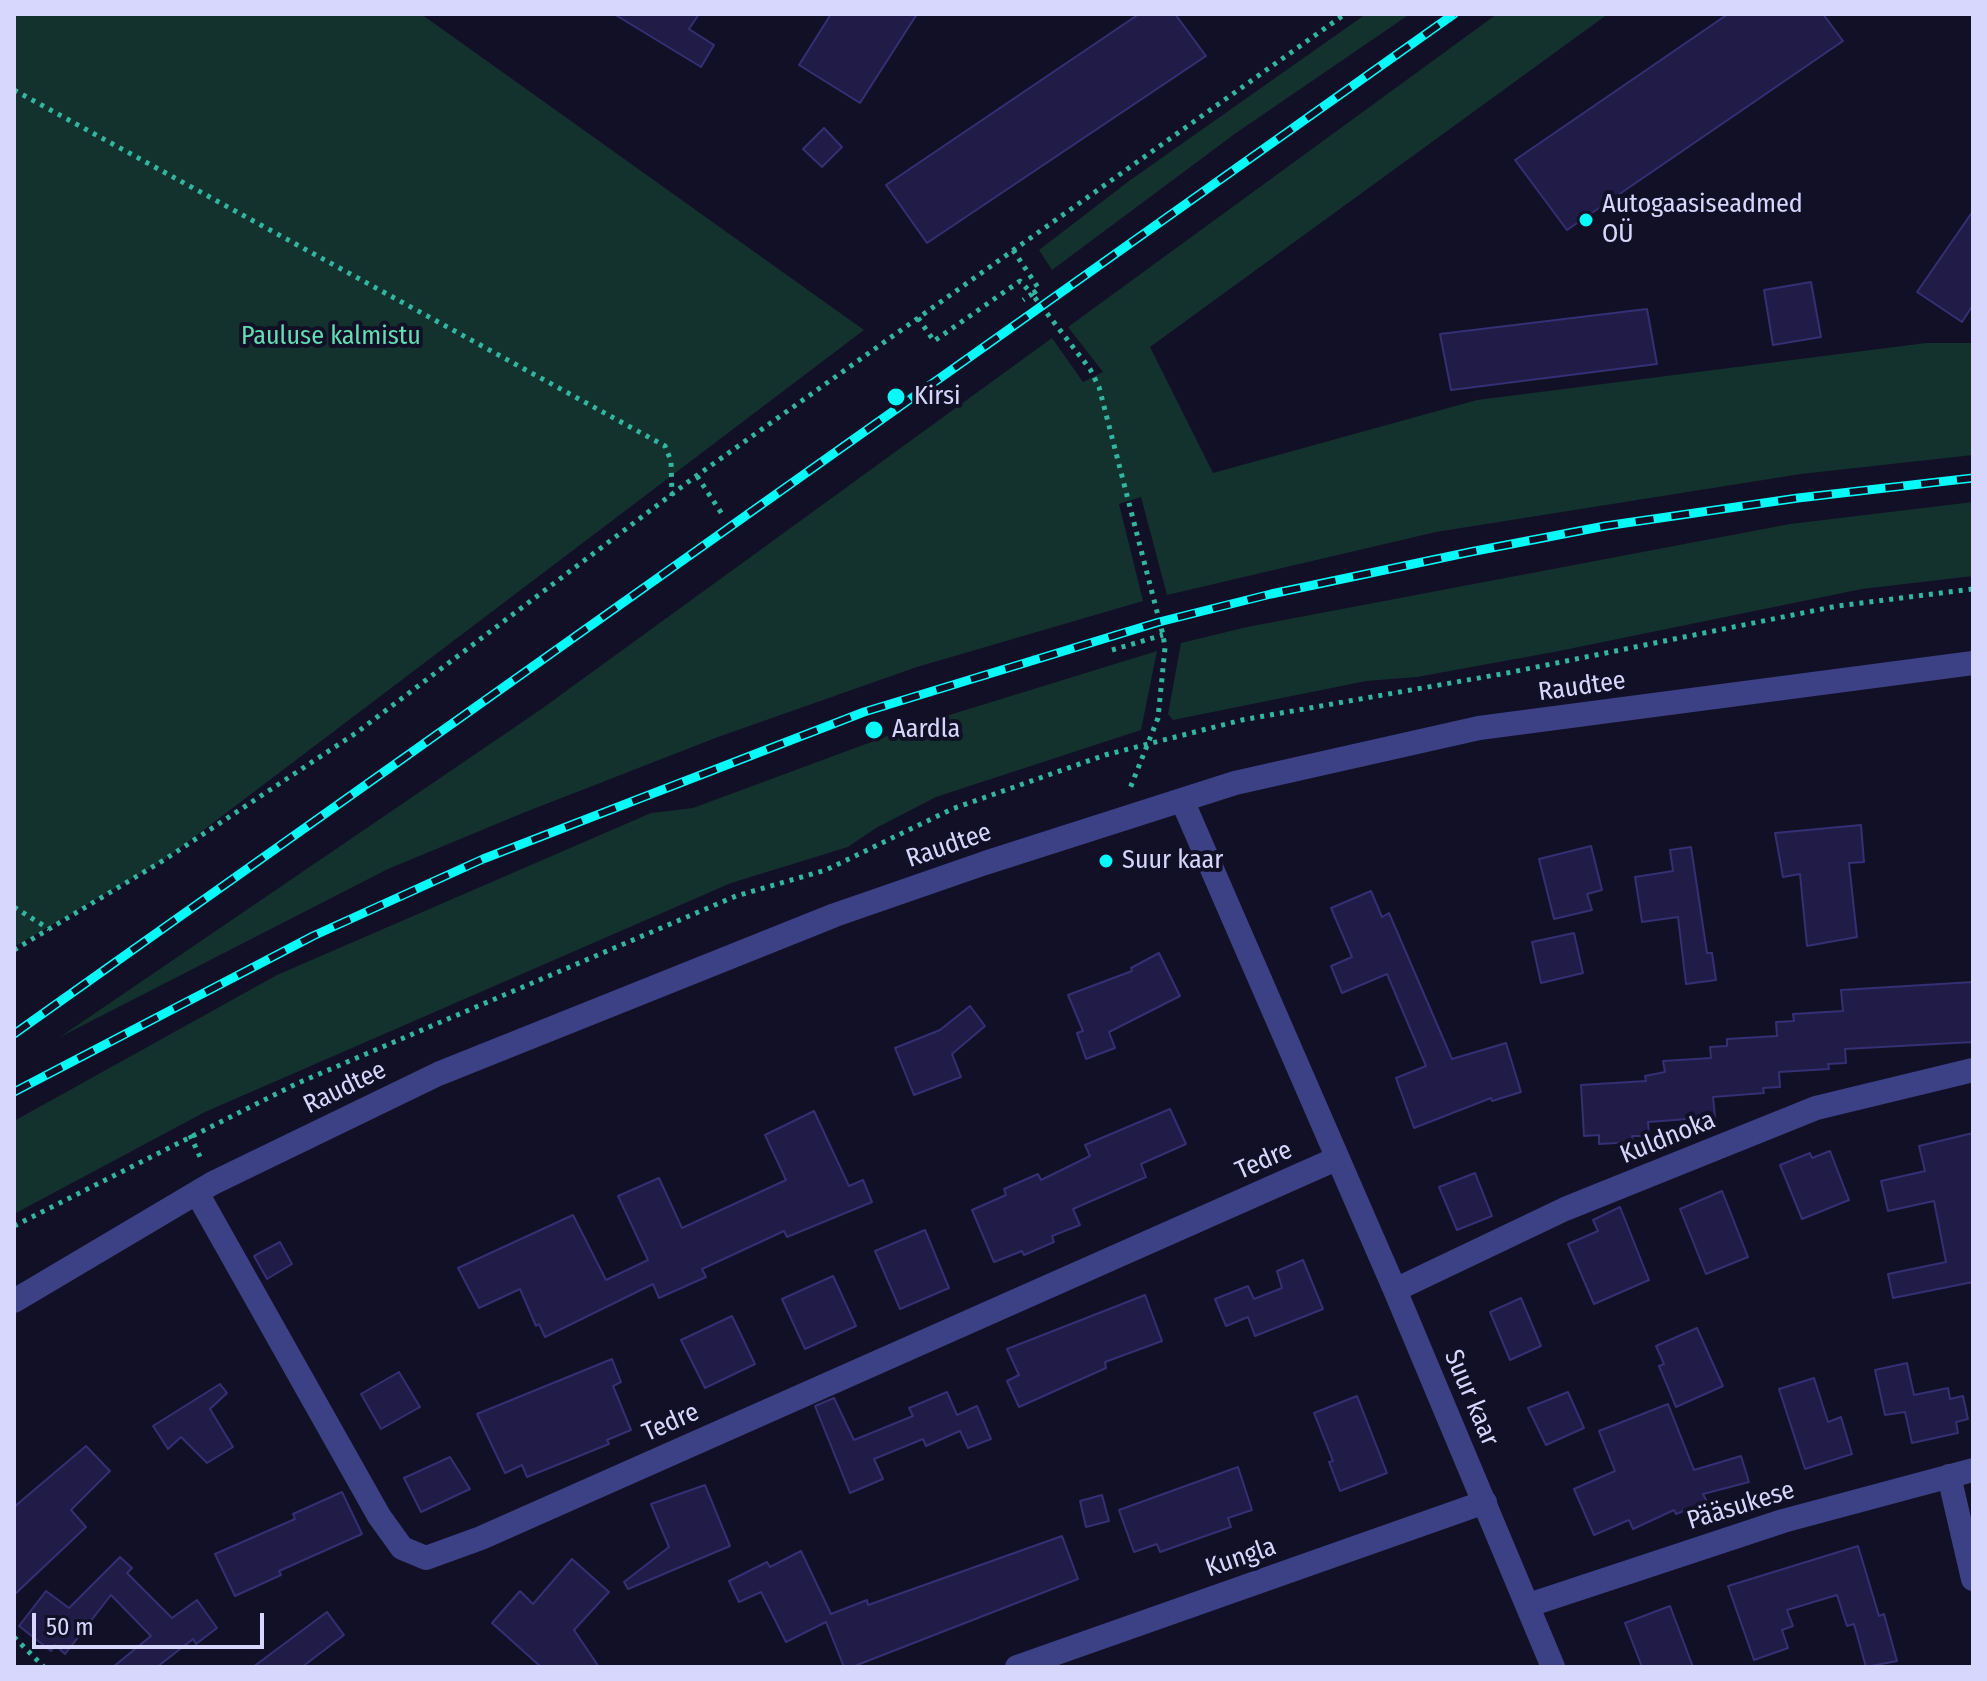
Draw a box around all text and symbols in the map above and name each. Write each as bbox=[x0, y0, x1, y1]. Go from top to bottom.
place label: Autogaasiseadmed OÜ bbox=[1602, 189, 1803, 250]
marker: Autogaasiseadmed OÜ bbox=[1577, 211, 1595, 229]
park label: Pauluse kalmistu bbox=[241, 321, 421, 353]
place label: Kirsi bbox=[914, 381, 961, 413]
marker: Kirsi bbox=[885, 386, 907, 408]
street label: Raudtee bbox=[1536, 665, 1628, 709]
place label: Aardla bbox=[892, 714, 960, 746]
marker: Aardla bbox=[863, 719, 885, 741]
street label: Raudtee bbox=[902, 817, 996, 875]
place label: Suur kaar bbox=[1122, 845, 1223, 877]
marker: Suur kaar bbox=[1097, 852, 1115, 870]
street label: Raudtee bbox=[299, 1055, 391, 1121]
street label: Kuldnoka bbox=[1616, 1105, 1720, 1171]
street label: Tedre bbox=[1231, 1135, 1297, 1187]
street label: Suur kaar bbox=[1437, 1345, 1505, 1451]
street label: Tedre bbox=[638, 1397, 704, 1449]
street label: Pääsukese bbox=[1683, 1475, 1799, 1537]
street label: Kungla bbox=[1202, 1531, 1280, 1585]
scale bar bbox=[36, 1597, 268, 1647]
text: 50 m bbox=[46, 1613, 94, 1641]

